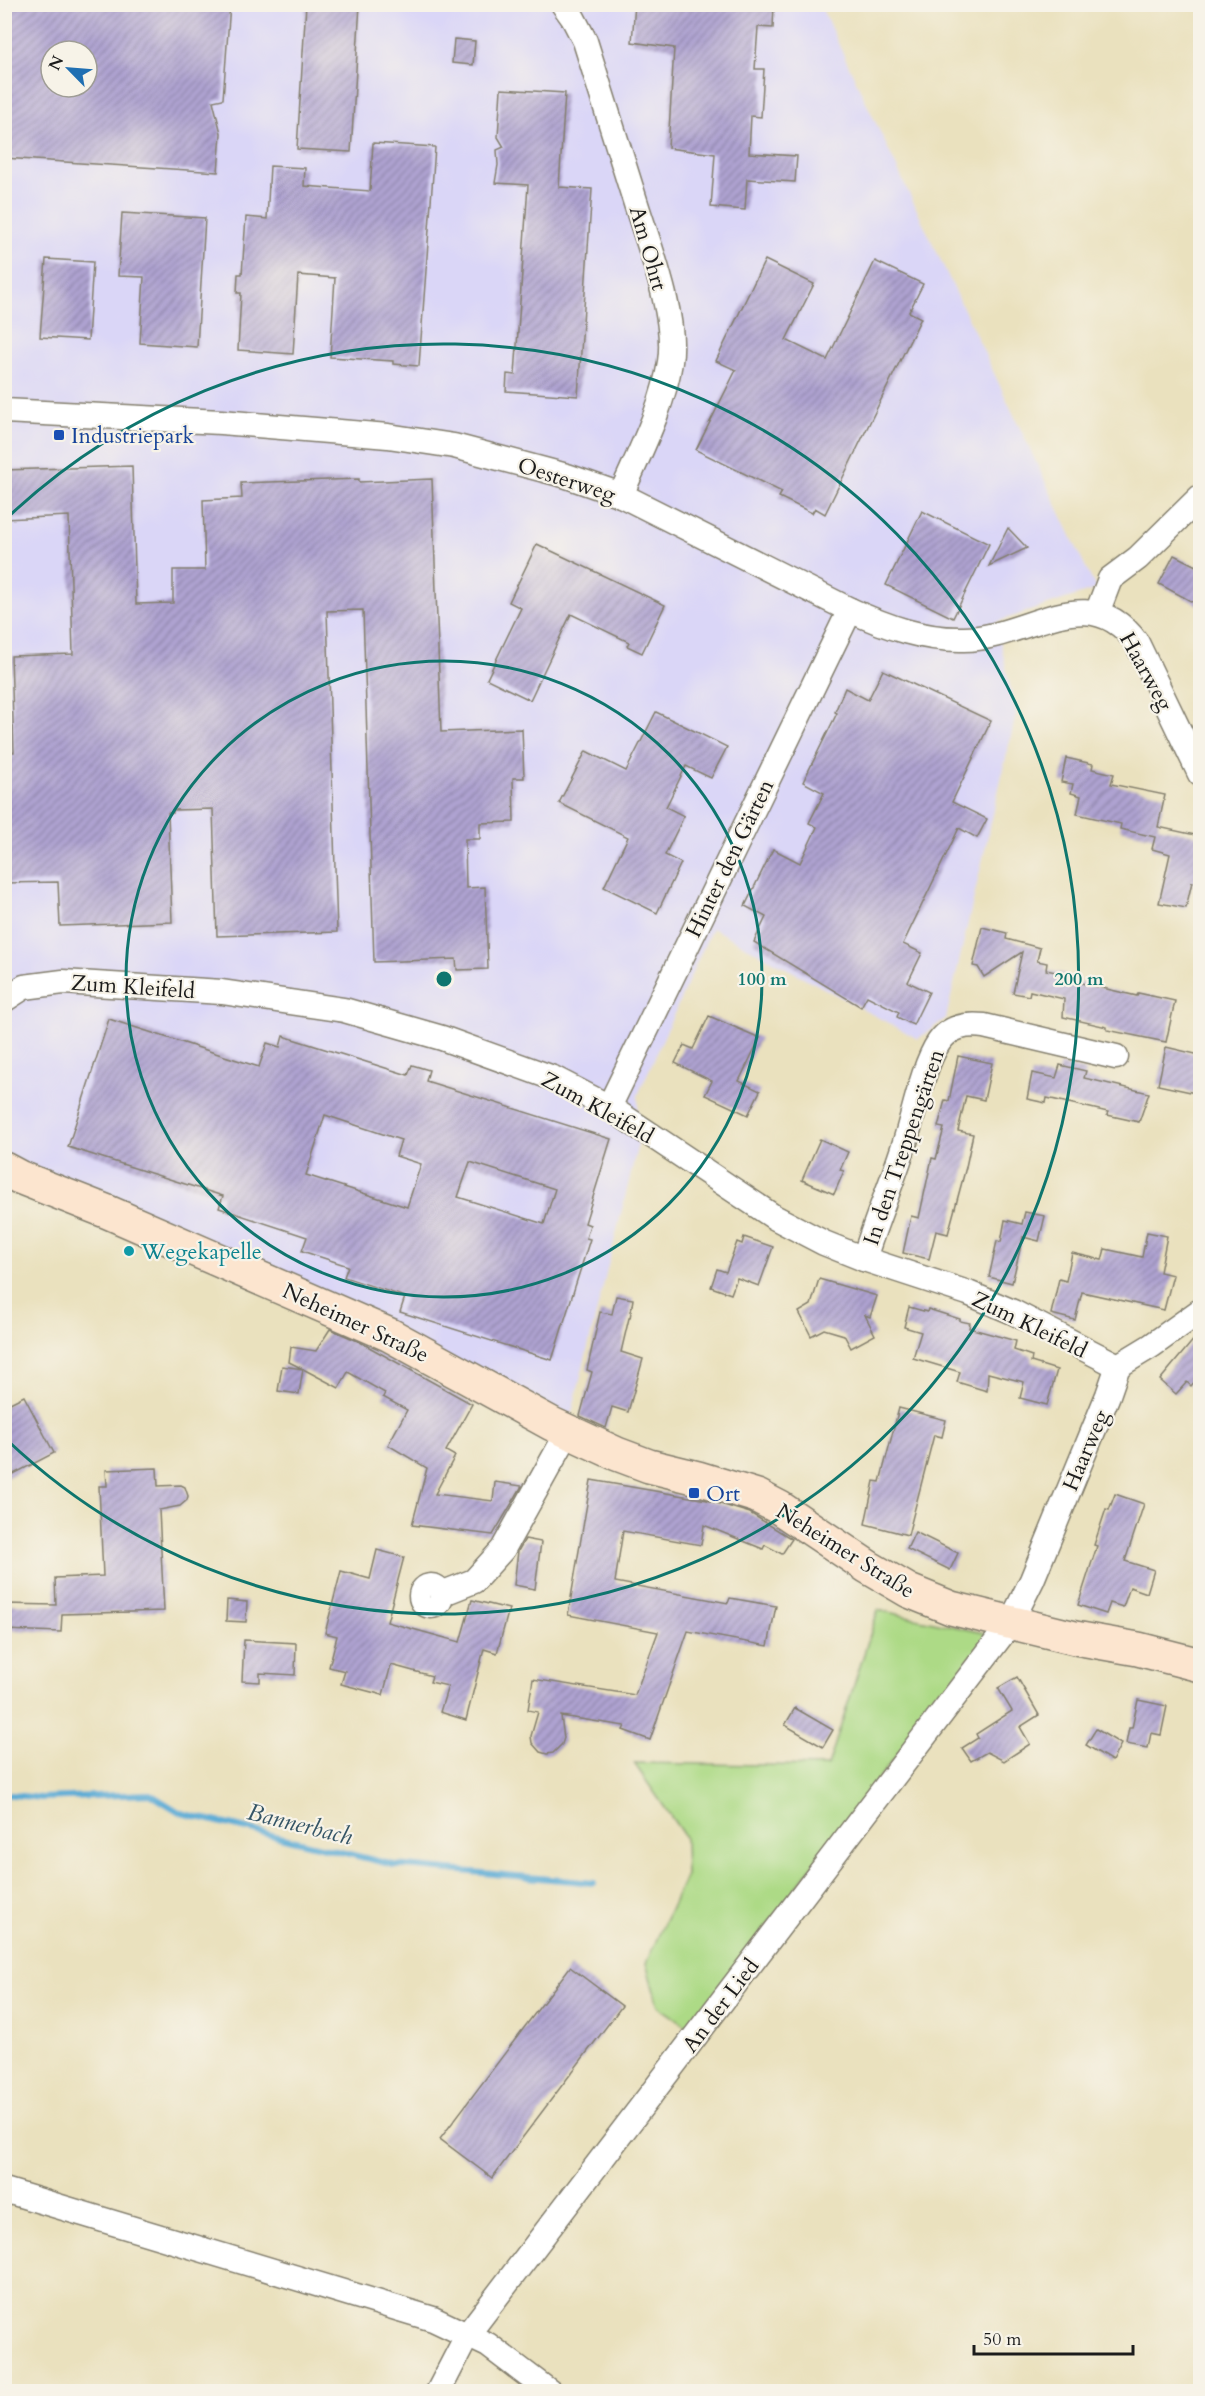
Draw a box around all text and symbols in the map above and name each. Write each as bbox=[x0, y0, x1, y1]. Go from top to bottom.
north arrow bbox=[39, 39, 99, 99]
text: N bbox=[43, 52, 69, 74]
street label: Am Ohrt bbox=[622, 203, 674, 294]
place label: Industriepark bbox=[71, 421, 195, 451]
marker: Industriepark bbox=[52, 428, 66, 442]
street label: Oesterweg bbox=[514, 450, 620, 510]
street label: Haarweg bbox=[1112, 627, 1180, 717]
street label: Hinter den Gärten bbox=[679, 774, 781, 943]
text: 100 m bbox=[737, 967, 787, 992]
text: 200 m bbox=[1054, 967, 1104, 992]
street label: Zum Kleifeld bbox=[70, 968, 196, 1006]
centre of rings bbox=[434, 969, 454, 989]
street label: In den Treppengärten bbox=[856, 1045, 952, 1249]
street label: Zum Kleifeld bbox=[536, 1065, 659, 1151]
place label: Wegekapelle bbox=[140, 1237, 262, 1267]
marker: Wegekapelle bbox=[122, 1244, 136, 1258]
street label: Neheimer Straße bbox=[278, 1276, 434, 1370]
street label: Zum Kleifeld bbox=[967, 1284, 1092, 1366]
street label: Haarweg bbox=[1055, 1405, 1117, 1496]
place label: Ort bbox=[706, 1479, 740, 1509]
marker: Ort bbox=[687, 1486, 701, 1500]
street label: Neheimer Straße bbox=[770, 1496, 920, 1605]
water label: Bannerbach bbox=[244, 1796, 356, 1854]
street label: An der Lied bbox=[675, 1952, 766, 2059]
scale bar bbox=[974, 2318, 1133, 2356]
text: 50 m bbox=[983, 2327, 1022, 2352]

